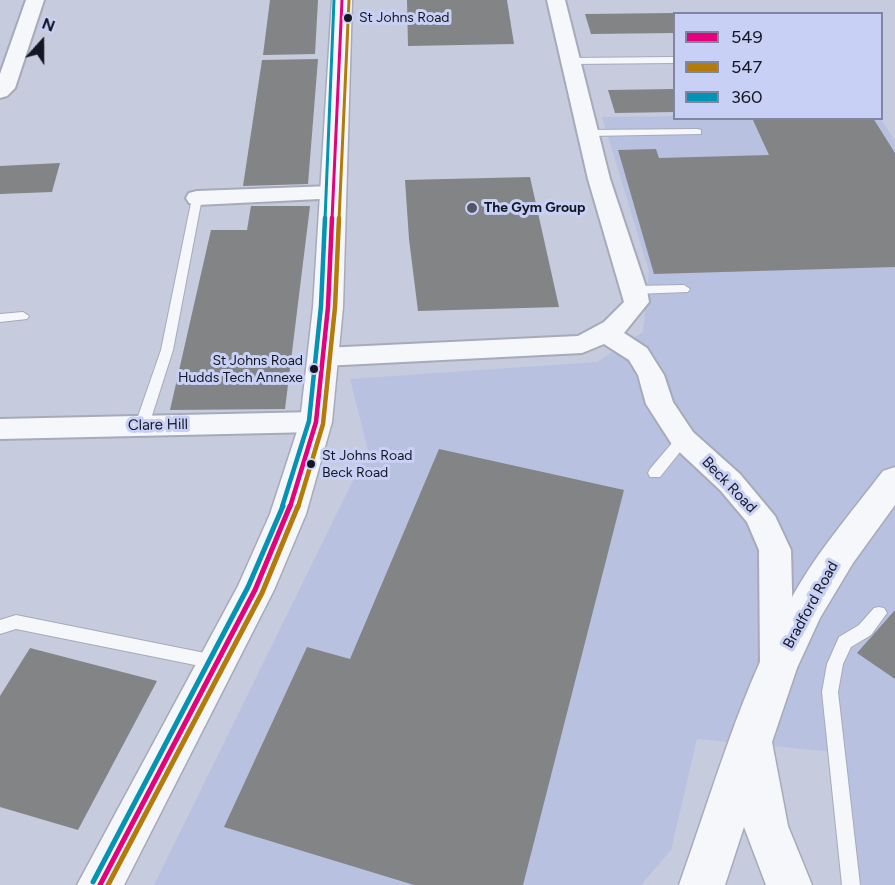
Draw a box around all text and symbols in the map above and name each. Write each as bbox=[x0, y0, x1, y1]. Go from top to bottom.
place label: St Johns Road bbox=[359, 10, 450, 26]
north arrow bbox=[12, 12, 72, 72]
marker: St Johns Road bbox=[342, 12, 354, 24]
legend bbox=[673, 12, 883, 120]
text: N bbox=[39, 14, 58, 36]
text: 549 bbox=[731, 26, 763, 48]
text: 547 bbox=[731, 56, 762, 78]
text: 360 bbox=[731, 86, 763, 108]
place label: The Gym Group bbox=[484, 200, 585, 216]
marker: The Gym Group bbox=[465, 201, 479, 215]
place label: St Johns Road Hudds Tech Annexe bbox=[178, 353, 303, 386]
marker: St Johns Road Hudds Tech Annexe bbox=[308, 363, 320, 375]
street label: Clare Hill bbox=[128, 415, 188, 435]
place label: St Johns Road Beck Road bbox=[322, 448, 413, 480]
street label: Beck Road bbox=[698, 453, 760, 517]
marker: St Johns Road Beck Road bbox=[305, 458, 317, 470]
street label: Bradford Road bbox=[780, 558, 842, 652]

